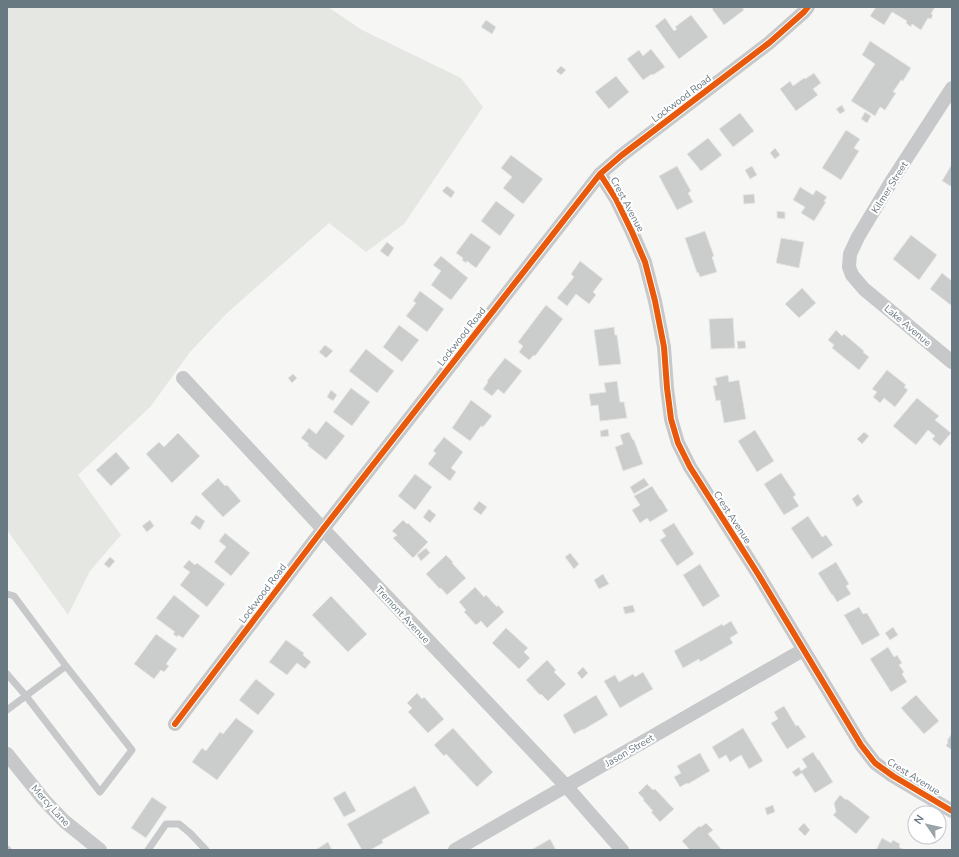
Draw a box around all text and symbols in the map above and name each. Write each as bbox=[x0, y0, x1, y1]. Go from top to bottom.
street label: Lockwood Road bbox=[649, 72, 715, 126]
street label: Kilmer Street bbox=[868, 158, 912, 216]
street label: Crest Avenue bbox=[607, 175, 647, 234]
street label: Lake Avenue bbox=[881, 302, 934, 350]
street label: Lockwood Road bbox=[434, 304, 489, 369]
street label: Crest Avenue bbox=[710, 488, 754, 547]
street label: Lockwood Road bbox=[236, 561, 290, 626]
street label: Tremont Avenue bbox=[372, 583, 433, 647]
street label: Jason Street bbox=[602, 731, 657, 771]
street label: Crest Avenue bbox=[884, 755, 943, 799]
street label: Mercy Lane bbox=[28, 782, 73, 829]
north arrow bbox=[907, 805, 947, 845]
text: N bbox=[911, 812, 928, 827]

